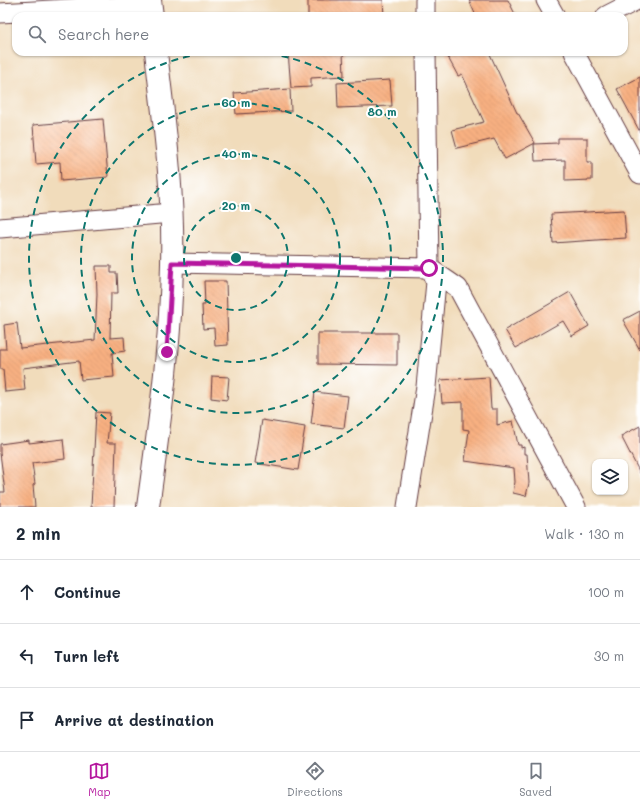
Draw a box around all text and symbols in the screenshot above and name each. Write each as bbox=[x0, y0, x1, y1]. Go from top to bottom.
search box bbox=[12, 12, 628, 56]
icon: search bbox=[26, 23, 48, 45]
text: Search here bbox=[58, 24, 149, 44]
text: 60 m bbox=[222, 94, 250, 110]
text: 80 m bbox=[367, 103, 397, 119]
text: 40 m bbox=[221, 145, 251, 161]
text: 20 m bbox=[222, 197, 250, 213]
centre of rings bbox=[229, 251, 243, 265]
route start bbox=[420, 259, 438, 277]
route end bbox=[158, 343, 176, 361]
map controls bbox=[592, 459, 628, 495]
button: layers bbox=[592, 459, 628, 495]
text: 2 min bbox=[16, 522, 61, 544]
text: Walk · 130 m bbox=[544, 525, 624, 542]
icon: ahead bbox=[16, 581, 38, 603]
text: Continue bbox=[54, 582, 121, 602]
text: 100 m bbox=[588, 583, 624, 600]
icon: left bbox=[16, 645, 38, 667]
text: Turn left bbox=[54, 646, 119, 666]
text: 30 m bbox=[594, 647, 624, 664]
icon: arrive bbox=[16, 709, 38, 731]
text: Arrive at destination bbox=[54, 710, 214, 730]
tab: Map bbox=[88, 760, 111, 799]
tab: Directions bbox=[287, 760, 343, 799]
tab: Saved bbox=[519, 760, 552, 799]

